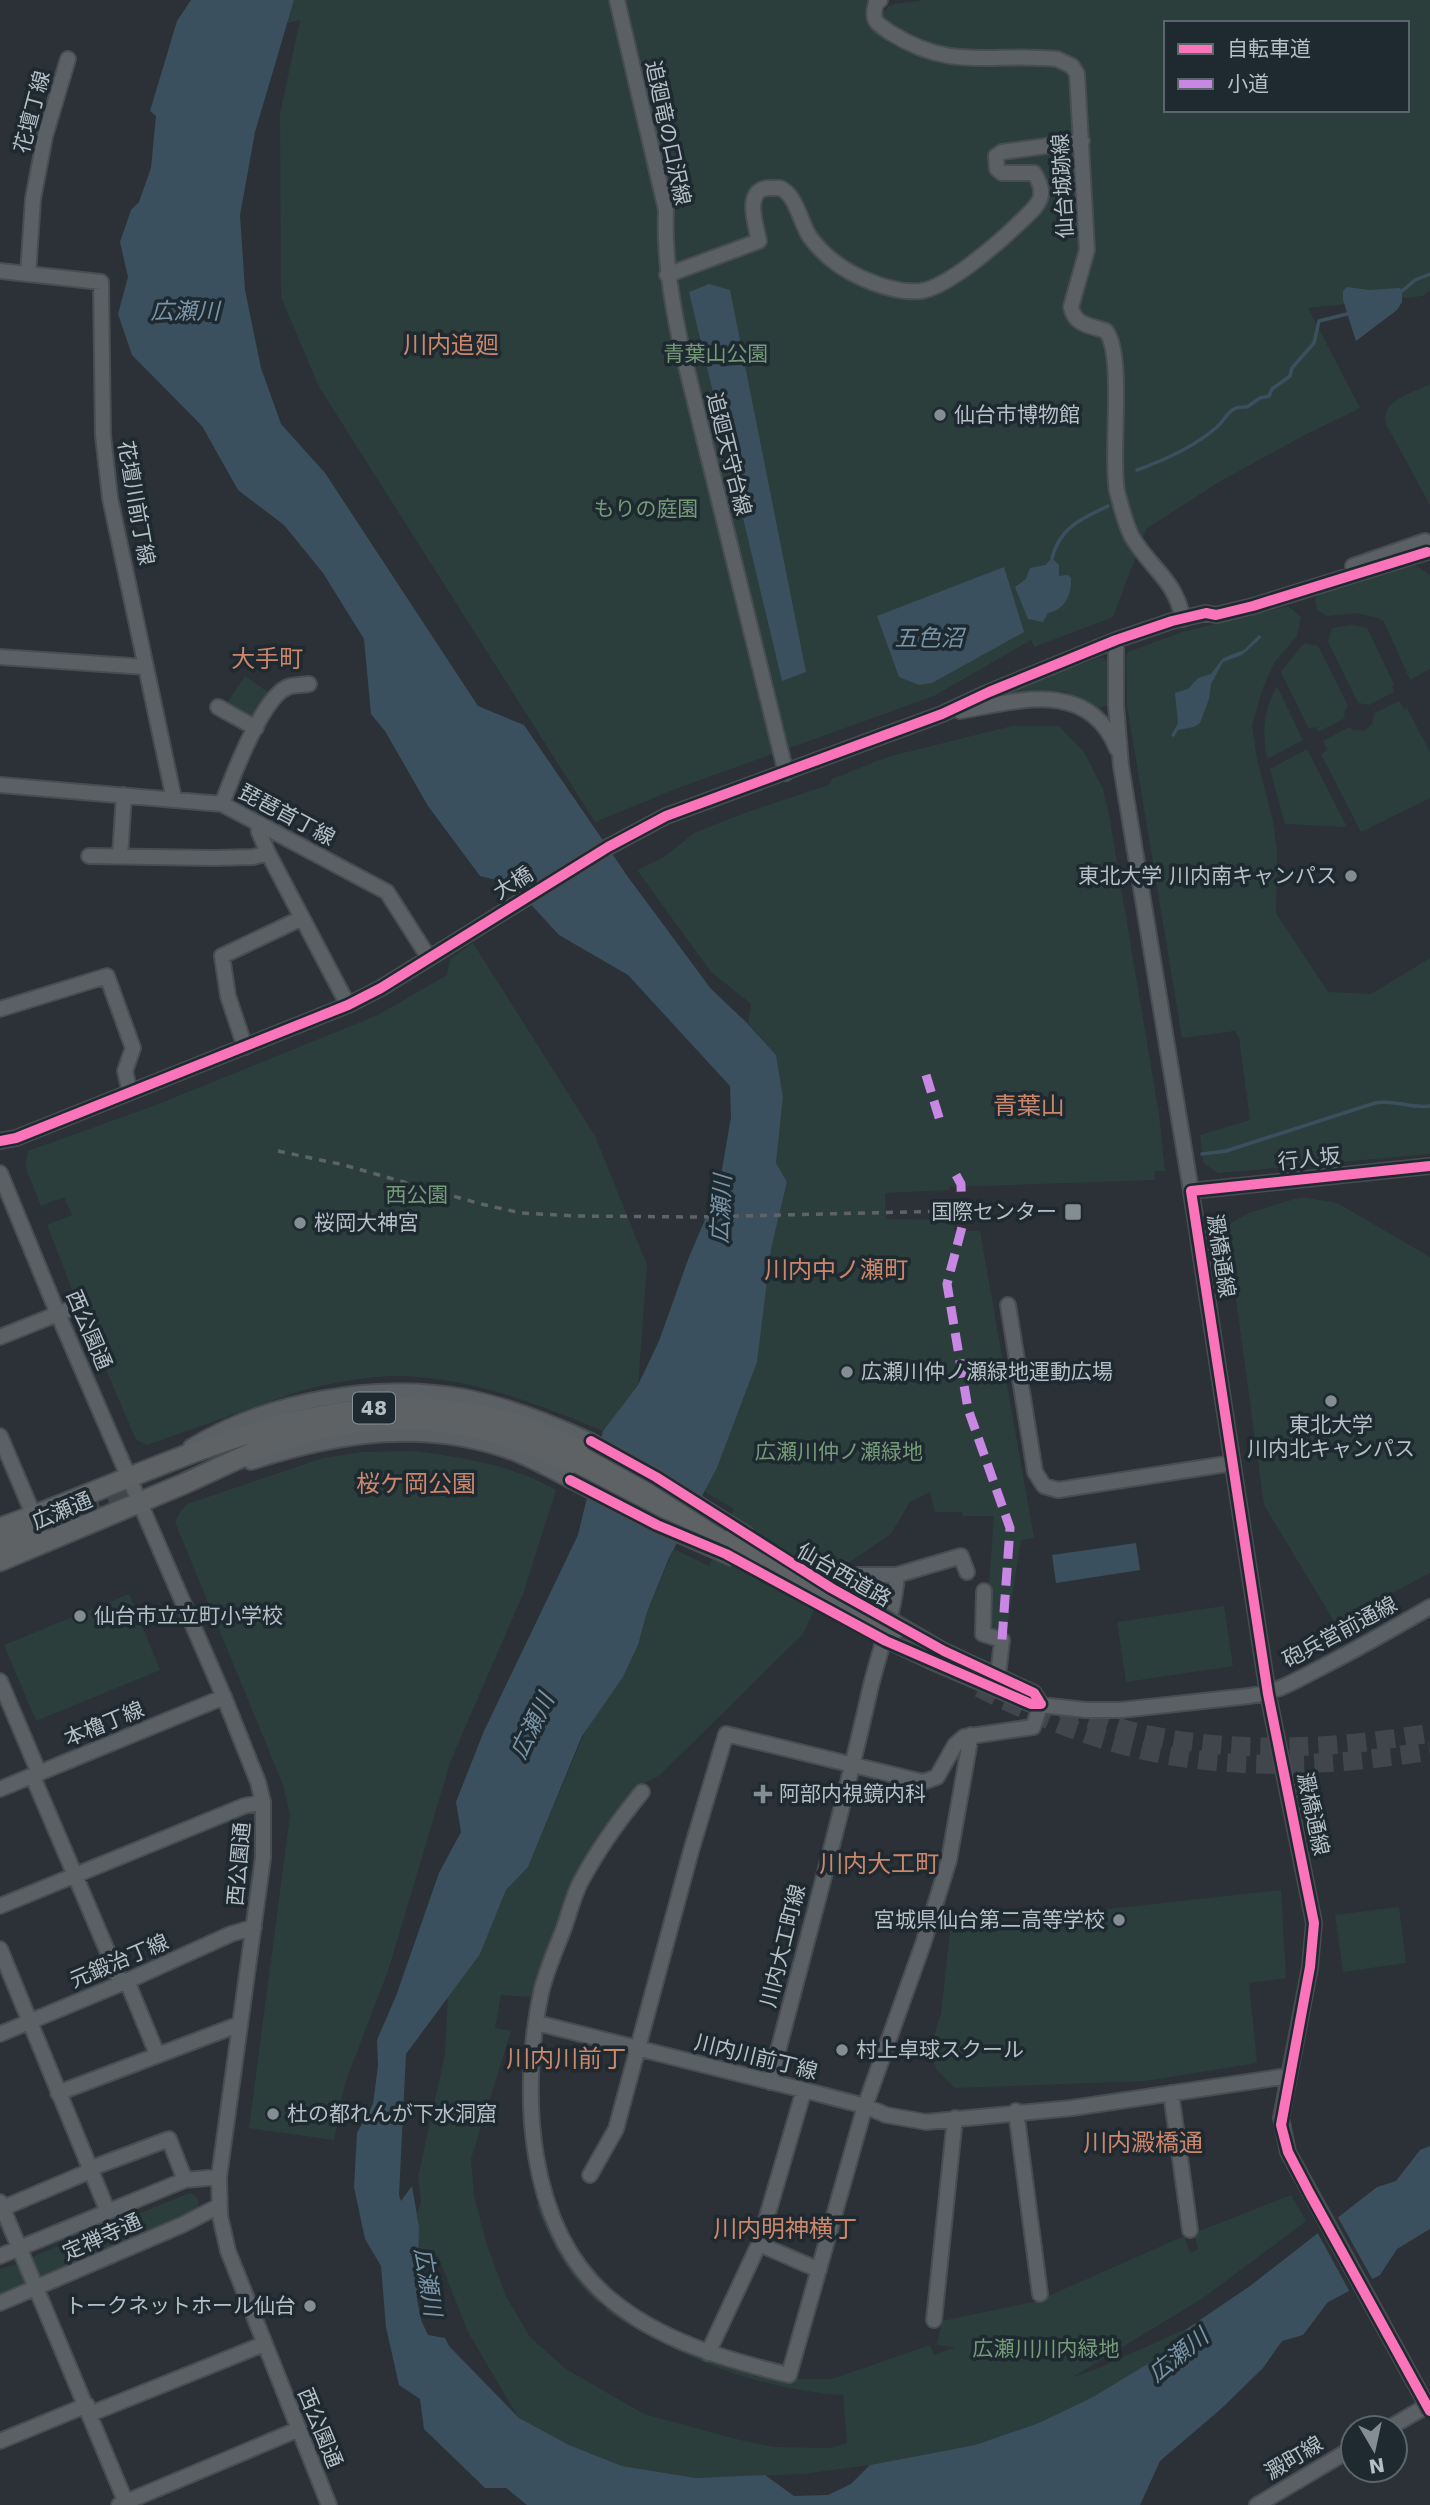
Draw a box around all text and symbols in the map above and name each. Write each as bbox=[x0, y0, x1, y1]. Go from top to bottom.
legend bbox=[1164, 21, 1409, 112]
text: 自転車道 bbox=[1227, 37, 1311, 61]
street label: 追廻竜の口沢線 bbox=[641, 59, 695, 207]
street label: 花壇丁線 bbox=[10, 68, 54, 156]
text: 小道 bbox=[1227, 72, 1269, 96]
street label: 仙台城跡線 bbox=[1048, 133, 1078, 239]
water label: 広瀬川 bbox=[151, 298, 223, 324]
district label: 川内追廻 bbox=[403, 331, 499, 359]
park label: 青葉山公園 bbox=[664, 342, 769, 366]
street label: 追廻天守台線 bbox=[702, 390, 756, 518]
place label: 仙台市博物館 bbox=[954, 403, 1080, 427]
marker: 仙台市博物館 bbox=[932, 407, 948, 423]
street label: 花壇川前丁線 bbox=[113, 439, 159, 567]
park label: もりの庭園 bbox=[594, 497, 699, 521]
water label: 五色沼 bbox=[895, 625, 967, 651]
district label: 大手町 bbox=[231, 645, 303, 673]
street label: 琵琶首丁線 bbox=[235, 780, 339, 850]
street label: 大橋 bbox=[489, 862, 537, 904]
place label: 東北大学 川内南キャンパス bbox=[1078, 864, 1337, 888]
marker: 東北大学 川内南キャンパス bbox=[1343, 868, 1359, 884]
district label: 青葉山 bbox=[993, 1092, 1065, 1120]
street label: 行人坂 bbox=[1276, 1144, 1342, 1174]
water label: 広瀬川 bbox=[706, 1171, 736, 1244]
park label: 西公園 bbox=[386, 1183, 449, 1207]
place label: 国際センター bbox=[931, 1200, 1057, 1224]
marker: 国際センター bbox=[1063, 1202, 1083, 1222]
place label: 桜岡大神宮 bbox=[314, 1211, 419, 1235]
street label: 澱橋通線 bbox=[1203, 1213, 1239, 1299]
marker: 桜岡大神宮 bbox=[292, 1215, 308, 1231]
district label: 川内中ノ瀬町 bbox=[764, 1256, 908, 1284]
street label: 西公園通 bbox=[62, 1287, 116, 1373]
place label: 広瀬川仲ノ瀬緑地運動広場 bbox=[861, 1360, 1113, 1384]
marker: 広瀬川仲ノ瀬緑地運動広場 bbox=[839, 1364, 855, 1380]
road number: 48 bbox=[353, 1392, 395, 1424]
marker: 東北大学 川内北キャンパス bbox=[1323, 1393, 1339, 1409]
place label: 東北大学 川内北キャンパス bbox=[1247, 1413, 1415, 1461]
park label: 広瀬川仲ノ瀬緑地 bbox=[755, 1440, 923, 1464]
district label: 桜ケ岡公園 bbox=[356, 1470, 476, 1498]
street label: 広瀬通 bbox=[28, 1488, 96, 1534]
street label: 仙台西道路 bbox=[793, 1538, 895, 1612]
street label: 砲兵営前通線 bbox=[1279, 1592, 1401, 1672]
place label: 仙台市立立町小学校 bbox=[94, 1604, 283, 1628]
marker: 仙台市立立町小学校 bbox=[72, 1608, 88, 1624]
water label: 広瀬川 bbox=[505, 1687, 560, 1763]
street label: 本櫓丁線 bbox=[61, 1697, 147, 1751]
street label: 澱橋通線 bbox=[1293, 1770, 1333, 1858]
place label: 阿部内視鏡内科 bbox=[779, 1782, 926, 1806]
marker: 阿部内視鏡内科 bbox=[753, 1784, 773, 1804]
street label: 西公園通 bbox=[223, 1821, 255, 1907]
district label: 川内大工町 bbox=[819, 1850, 939, 1878]
street label: 川内大工町線 bbox=[756, 1882, 810, 2010]
place label: 宮城県仙台第二高等学校 bbox=[874, 1908, 1105, 1932]
marker: 宮城県仙台第二高等学校 bbox=[1111, 1912, 1127, 1928]
street label: 元鍛治丁線 bbox=[66, 1929, 172, 1993]
street label: 川内川前丁線 bbox=[692, 2030, 820, 2084]
place label: 村上卓球スクール bbox=[856, 2038, 1024, 2062]
marker: 村上卓球スクール bbox=[834, 2042, 850, 2058]
district label: 川内川前丁 bbox=[506, 2045, 626, 2073]
place label: 杜の都れんが下水洞窟 bbox=[287, 2102, 497, 2126]
marker: 杜の都れんが下水洞窟 bbox=[265, 2106, 281, 2122]
district label: 川内澱橋通 bbox=[1083, 2129, 1203, 2157]
street label: 定禅寺通 bbox=[59, 2209, 145, 2265]
district label: 川内明神横丁 bbox=[713, 2215, 857, 2243]
water label: 広瀬川 bbox=[410, 2246, 447, 2321]
place label: トークネットホール仙台 bbox=[65, 2294, 296, 2318]
marker: トークネットホール仙台 bbox=[302, 2298, 318, 2314]
water label: 広瀬川 bbox=[1143, 2321, 1215, 2387]
park label: 広瀬川川内緑地 bbox=[973, 2337, 1120, 2361]
street label: 西公園通 bbox=[293, 2385, 347, 2471]
north arrow bbox=[1339, 2414, 1409, 2484]
street label: 澱町線 bbox=[1261, 2431, 1327, 2485]
text: N bbox=[1367, 2454, 1386, 2478]

